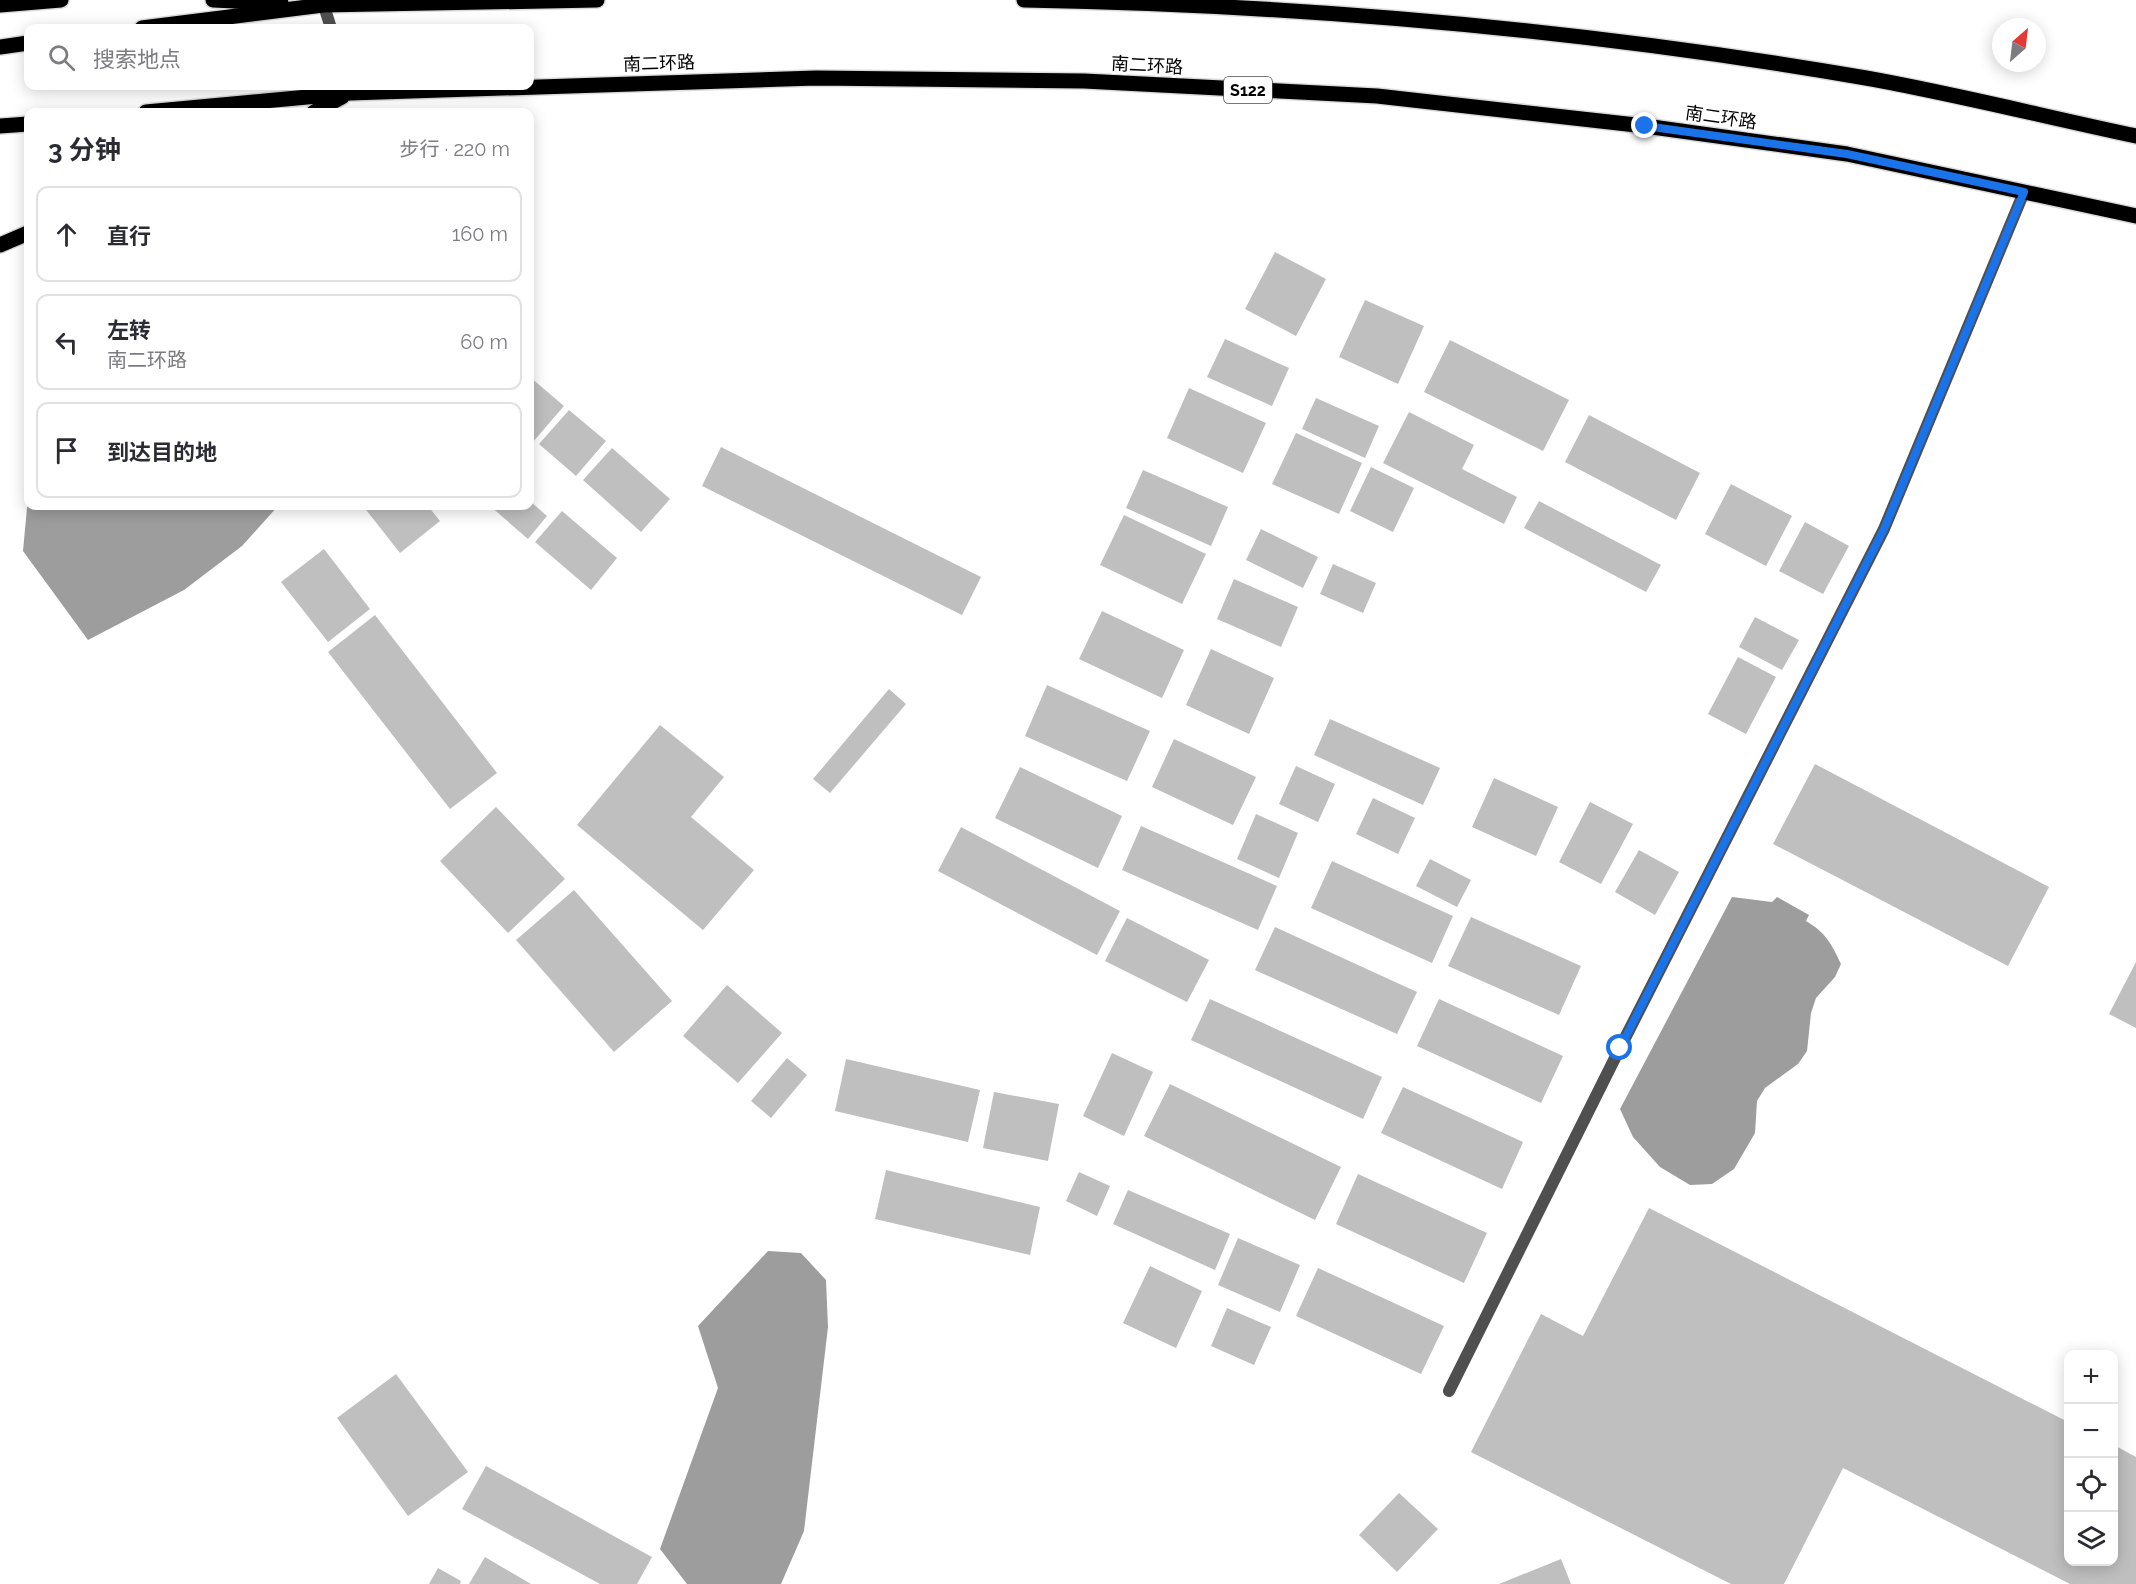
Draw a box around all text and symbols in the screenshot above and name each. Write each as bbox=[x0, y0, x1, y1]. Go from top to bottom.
north arrow bbox=[1992, 18, 2046, 72]
search box bbox=[24, 24, 534, 90]
icon: search bbox=[45, 41, 78, 74]
text: 搜索地点 bbox=[93, 46, 181, 72]
street label: 南二环路 bbox=[623, 51, 695, 75]
street label: 南二环路 bbox=[1110, 53, 1184, 77]
road number: S122 bbox=[1224, 77, 1272, 103]
street label: 南二环路 bbox=[1684, 102, 1758, 132]
route end bbox=[1631, 112, 1657, 138]
text: 3 分钟 bbox=[48, 135, 121, 165]
text: 步行 · 220 m bbox=[399, 137, 510, 161]
icon: ahead bbox=[50, 218, 83, 251]
text: 160 m bbox=[452, 222, 508, 246]
text: 直行 bbox=[107, 223, 151, 249]
text: 左转 bbox=[107, 317, 151, 343]
icon: left bbox=[50, 326, 83, 359]
text: 60 m bbox=[460, 330, 508, 354]
text: 南二环路 bbox=[107, 348, 187, 372]
icon: arrive bbox=[50, 434, 83, 467]
text: 到达目的地 bbox=[107, 439, 217, 465]
route start bbox=[1606, 1034, 1632, 1060]
map controls bbox=[2064, 1350, 2118, 1566]
button: + bbox=[2064, 1350, 2118, 1404]
button: − bbox=[2064, 1404, 2118, 1458]
button: locate bbox=[2064, 1458, 2118, 1512]
button: layers bbox=[2064, 1512, 2118, 1566]

